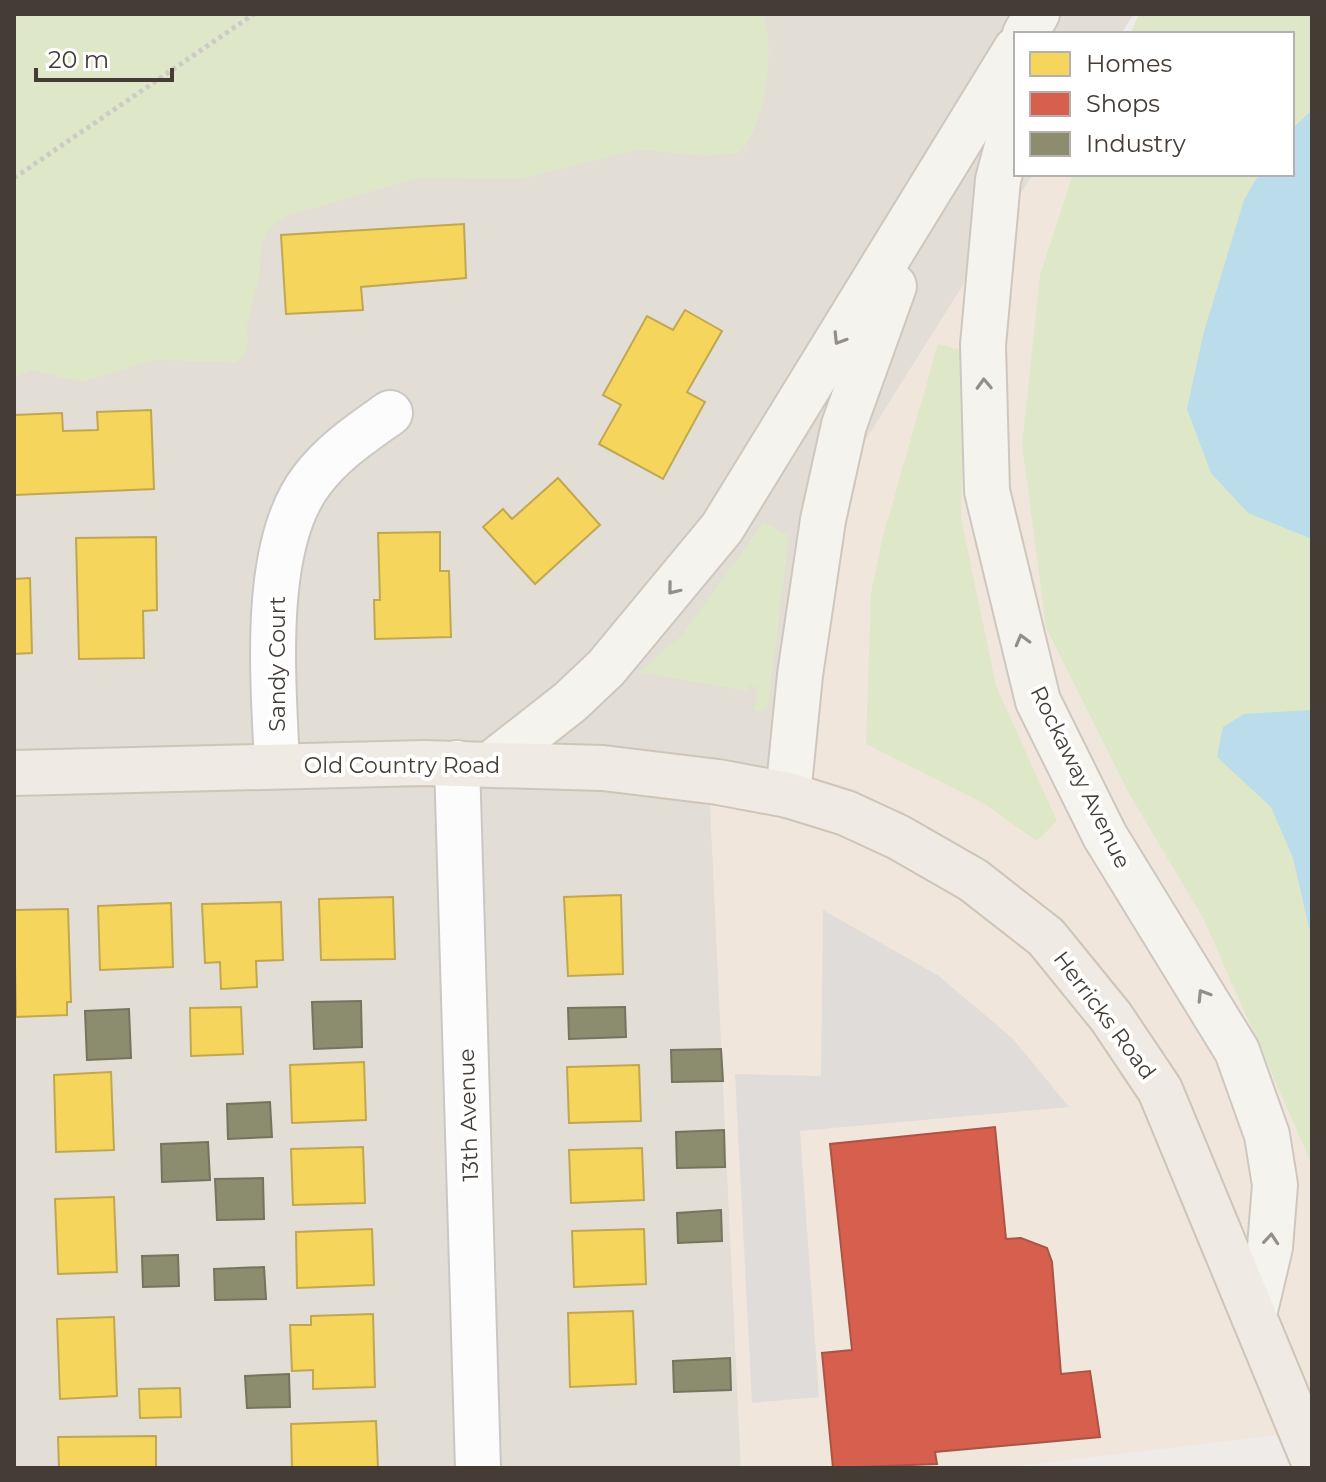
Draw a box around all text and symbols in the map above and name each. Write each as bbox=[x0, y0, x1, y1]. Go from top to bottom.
scale bar bbox=[36, 32, 172, 82]
legend bbox=[1014, 32, 1294, 176]
text: 20 m bbox=[48, 45, 109, 74]
text: Homes bbox=[1086, 49, 1172, 78]
text: Shops bbox=[1086, 89, 1160, 118]
text: Industry bbox=[1086, 129, 1186, 158]
one-way arrow bbox=[834, 330, 849, 344]
one-way arrow bbox=[976, 377, 993, 390]
one-way arrow bbox=[668, 580, 683, 594]
street label: Sandy Court bbox=[264, 596, 291, 732]
one-way arrow bbox=[1015, 634, 1032, 648]
street label: Rockaway Avenue bbox=[1025, 682, 1136, 873]
street label: Old Country Road bbox=[304, 752, 500, 779]
street label: Herricks Road bbox=[1048, 946, 1162, 1085]
one-way arrow bbox=[1197, 989, 1212, 1004]
street label: 13th Avenue bbox=[453, 1048, 484, 1182]
one-way arrow bbox=[1262, 1232, 1279, 1245]

